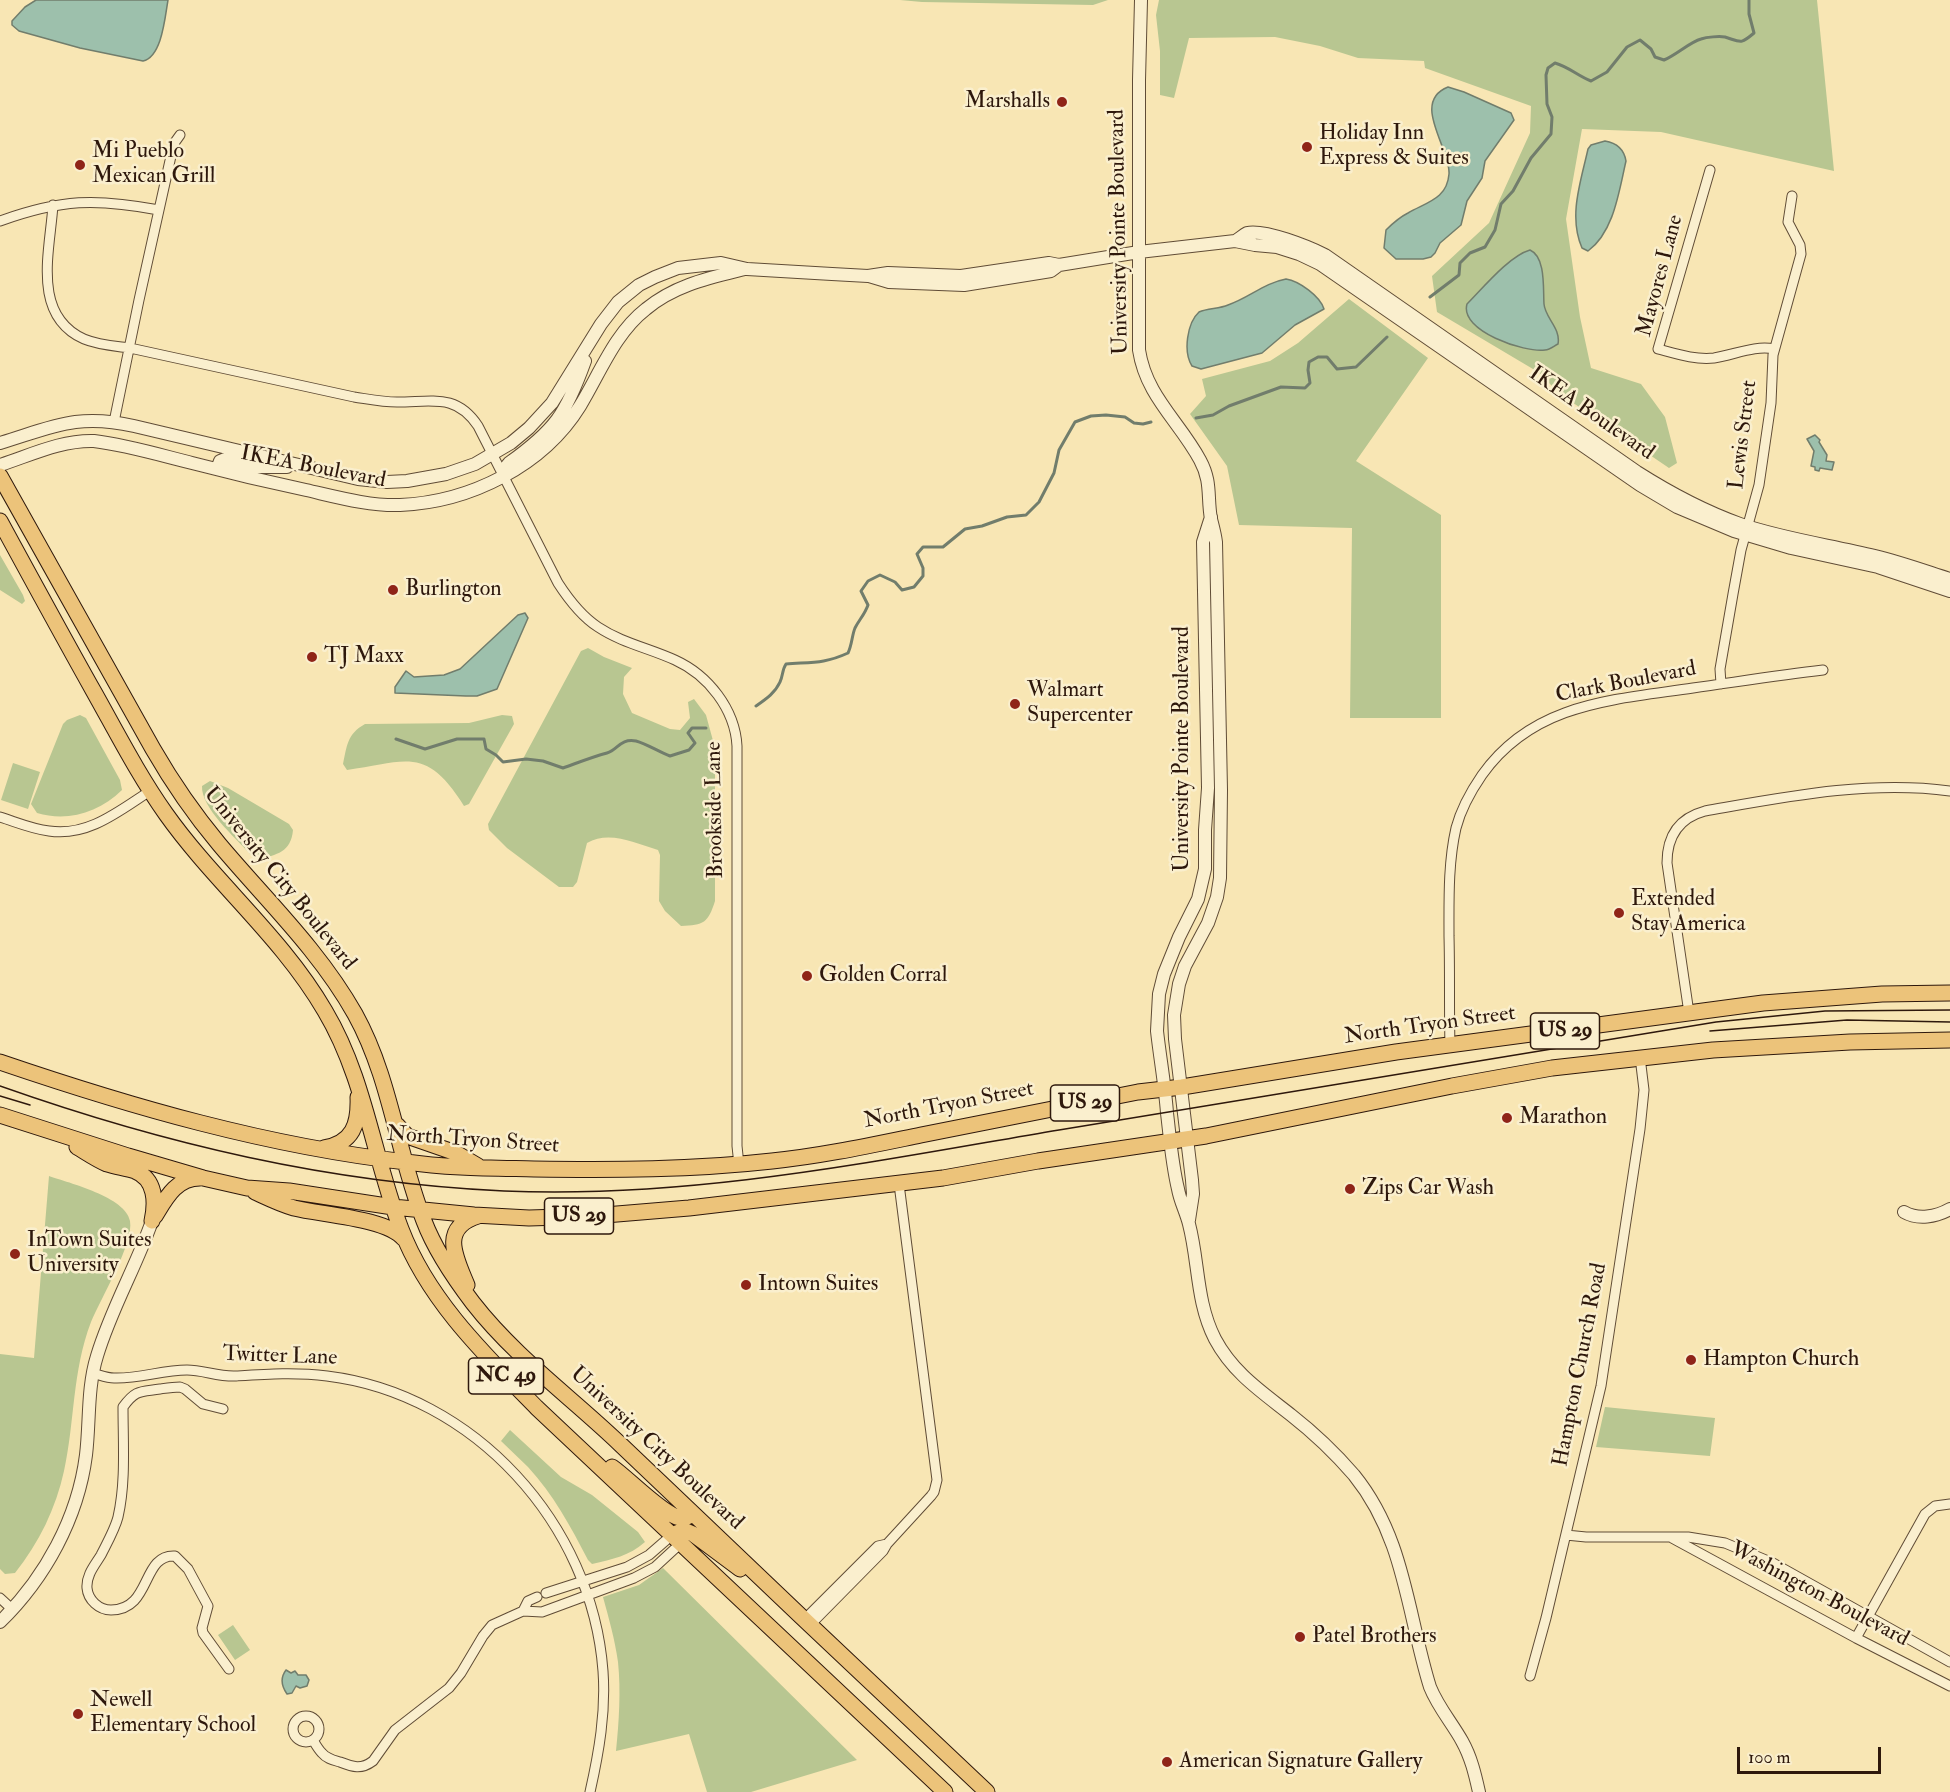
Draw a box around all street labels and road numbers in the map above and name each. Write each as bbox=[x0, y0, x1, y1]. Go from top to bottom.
street label: University Pointe Boulevard bbox=[1105, 109, 1135, 355]
street label: Mayores Lane bbox=[1632, 212, 1690, 340]
street label: IKEA Boulevard bbox=[1523, 361, 1659, 467]
street label: Lewis Street bbox=[1724, 379, 1764, 491]
street label: IKEA Boulevard bbox=[238, 441, 388, 495]
street label: University Pointe Boulevard bbox=[1170, 626, 1196, 872]
street label: Clark Boulevard bbox=[1554, 656, 1698, 710]
street label: Brookside Lane bbox=[702, 741, 730, 879]
street label: University City Boulevard bbox=[197, 782, 361, 976]
street label: North Tryon Street bbox=[1343, 1001, 1517, 1051]
road number: US 29 bbox=[1530, 1013, 1600, 1049]
street label: North Tryon Street bbox=[862, 1077, 1036, 1135]
road number: US 29 bbox=[1050, 1085, 1120, 1121]
street label: North Tryon Street bbox=[386, 1122, 560, 1160]
road number: US 29 bbox=[544, 1198, 614, 1234]
street label: Hampton Church Road bbox=[1548, 1261, 1614, 1469]
street label: Twitter Lane bbox=[222, 1342, 338, 1372]
road number: NC 49 bbox=[468, 1358, 544, 1394]
street label: University City Boulevard bbox=[564, 1362, 748, 1536]
street label: Washington Boulevard bbox=[1725, 1537, 1913, 1653]

